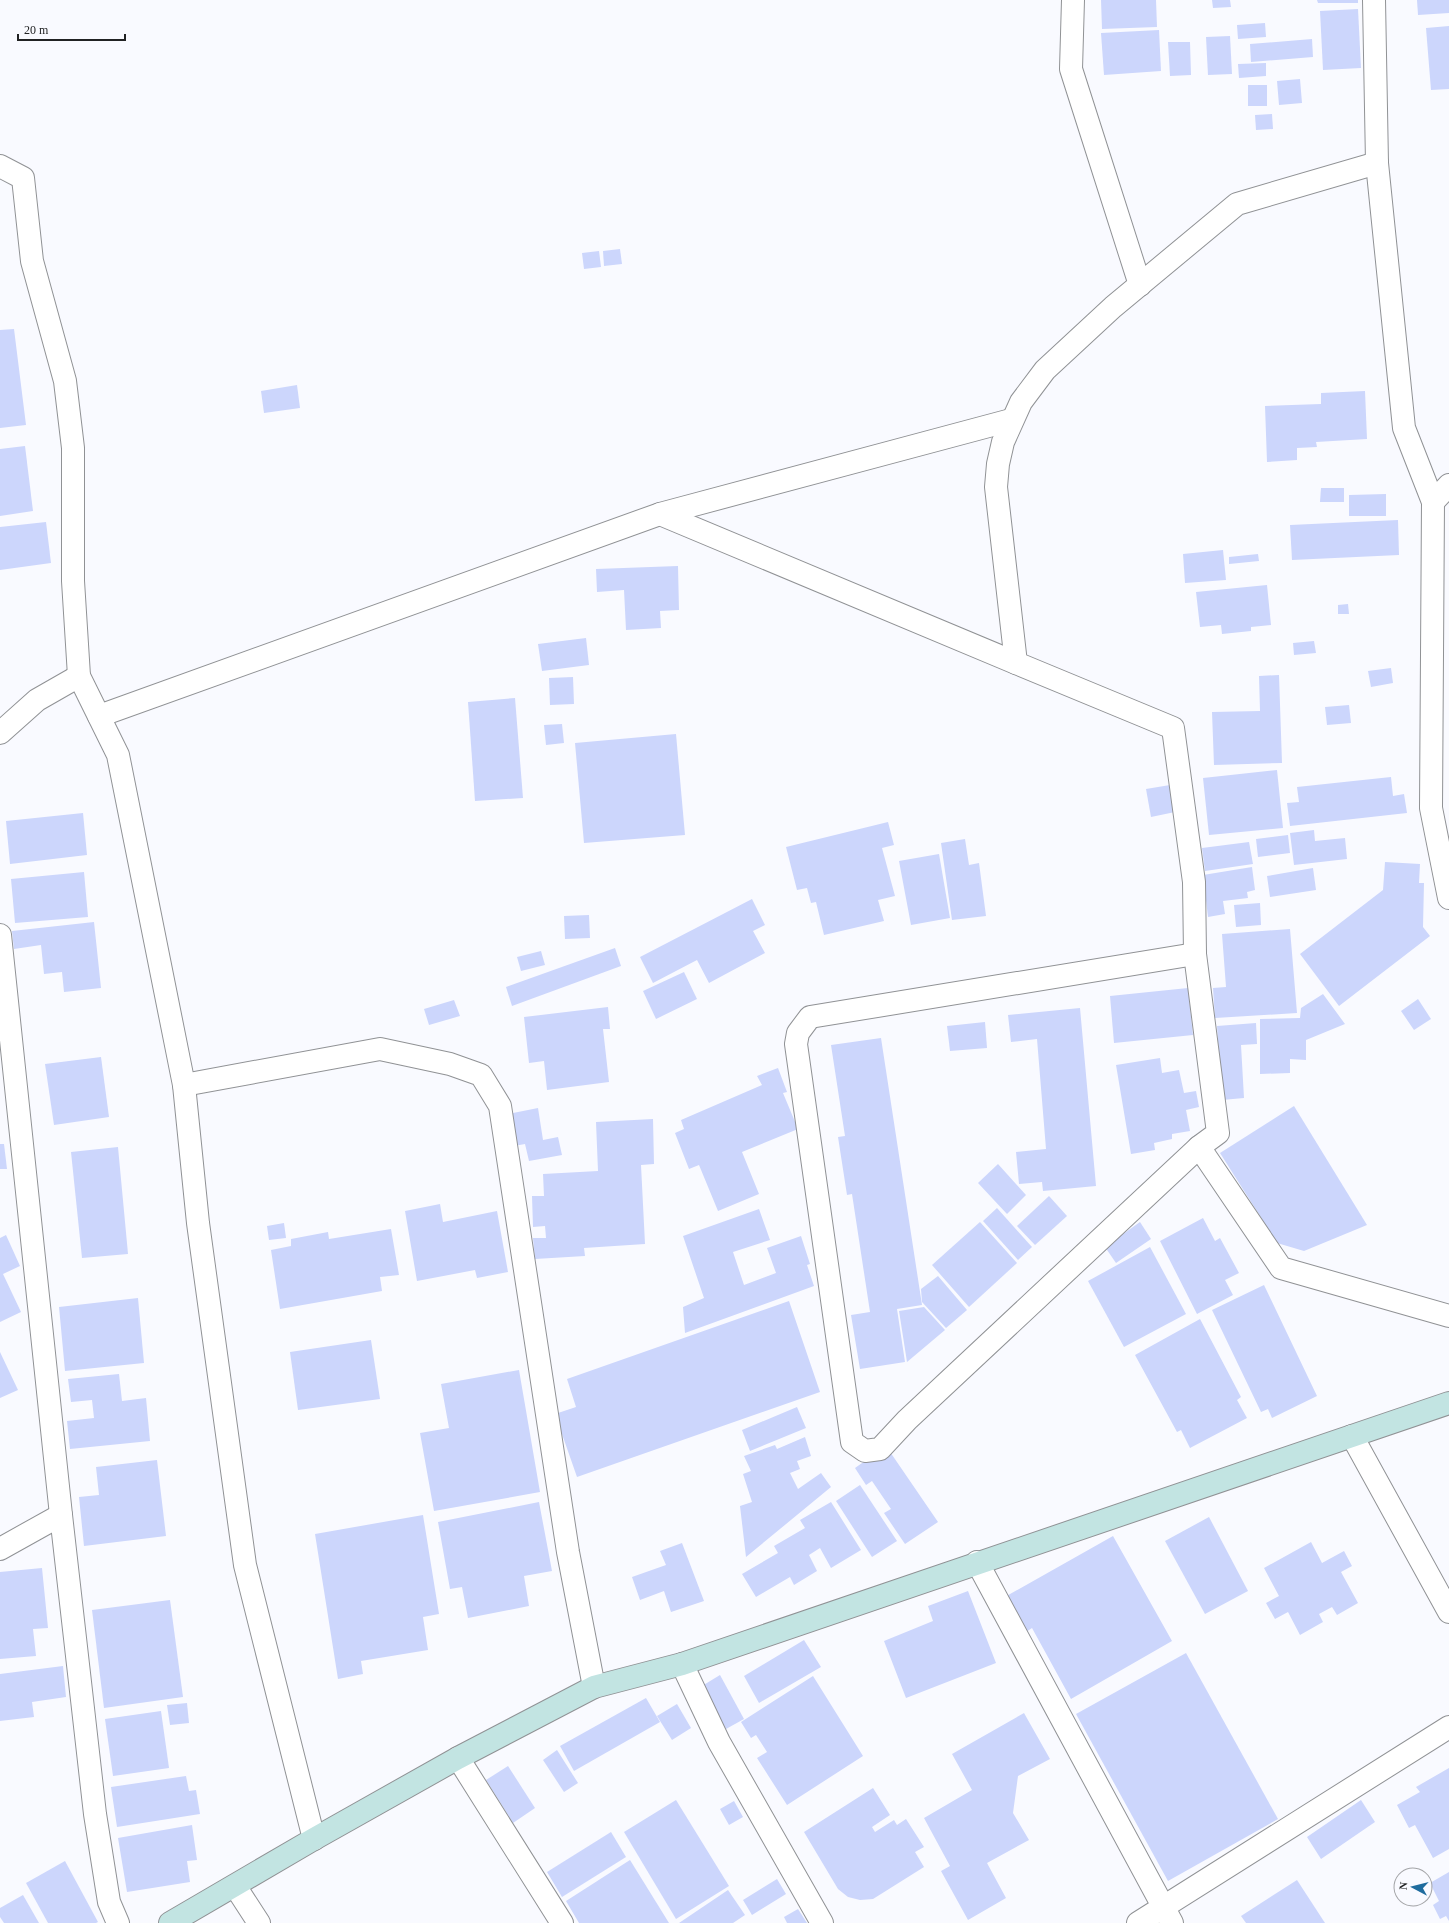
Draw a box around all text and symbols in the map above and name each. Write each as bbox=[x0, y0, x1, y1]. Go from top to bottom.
scale bar bbox=[18, 16, 125, 42]
text: 20 m bbox=[24, 23, 49, 37]
north arrow bbox=[1393, 1867, 1433, 1907]
text: N bbox=[1397, 1881, 1410, 1890]

